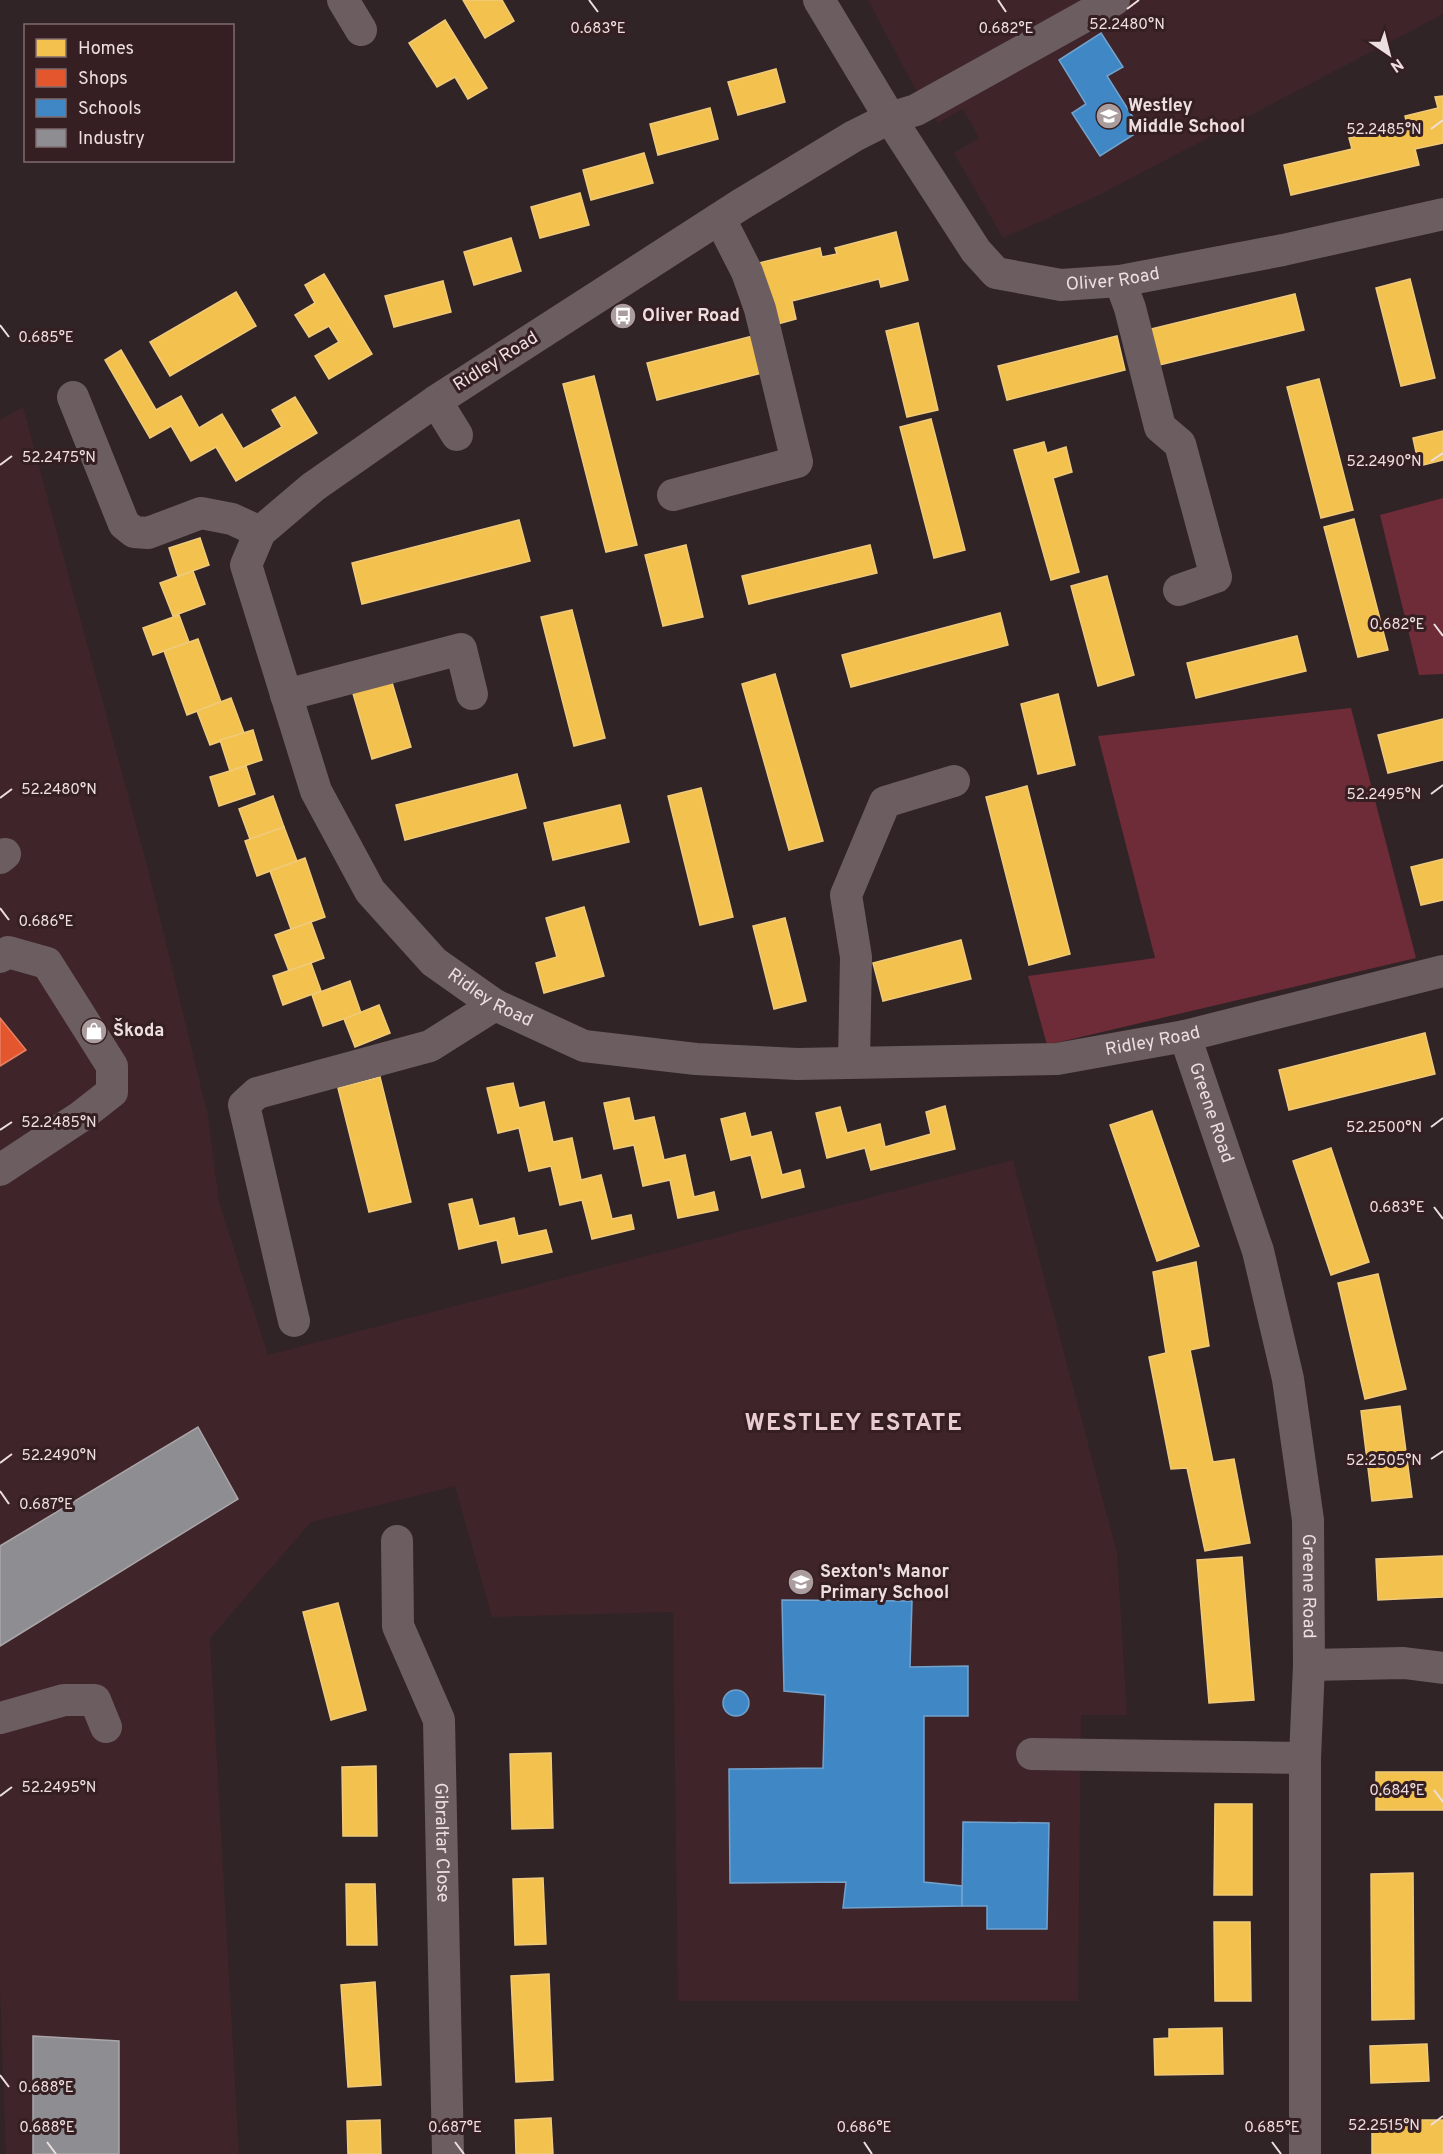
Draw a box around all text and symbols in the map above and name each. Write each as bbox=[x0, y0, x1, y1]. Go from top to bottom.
text: 52.2480°N bbox=[1089, 16, 1165, 35]
text: 0.683°E bbox=[570, 20, 626, 39]
text: 0.682°E bbox=[978, 20, 1034, 39]
legend bbox=[24, 24, 234, 162]
north arrow bbox=[1359, 24, 1419, 84]
text: Homes bbox=[78, 38, 134, 61]
text: N bbox=[1386, 53, 1407, 76]
text: Shops bbox=[78, 68, 128, 91]
place label: Westley Middle School bbox=[1128, 95, 1245, 139]
text: Schools bbox=[78, 98, 141, 121]
school or university icon: Westley Middle School bbox=[1094, 101, 1124, 131]
text: 52.2485°N bbox=[1346, 121, 1422, 140]
text: Industry bbox=[78, 128, 145, 151]
street label: Oliver Road bbox=[1065, 262, 1162, 296]
bus stop icon: Oliver Road bbox=[608, 301, 638, 331]
place label: Oliver Road bbox=[642, 305, 740, 328]
street label: Ridley Road bbox=[449, 327, 543, 397]
text: 0.685°E bbox=[18, 329, 74, 348]
text: 52.2475°N bbox=[22, 449, 96, 468]
text: 52.2490°N bbox=[1346, 453, 1422, 472]
text: 0.682°E bbox=[1369, 616, 1425, 635]
text: 52.2480°N bbox=[21, 781, 97, 800]
text: 52.2495°N bbox=[1347, 786, 1421, 805]
text: 0.686°E bbox=[18, 913, 74, 932]
street label: Ridley Road bbox=[443, 963, 536, 1032]
shop icon: Škoda bbox=[79, 1016, 109, 1046]
place label: Škoda bbox=[113, 1018, 164, 1043]
street label: Ridley Road bbox=[1103, 1021, 1203, 1062]
street label: Greene Road bbox=[1183, 1059, 1239, 1166]
text: 52.2485°N bbox=[21, 1114, 97, 1133]
text: 52.2500°N bbox=[1346, 1119, 1422, 1138]
text: 0.683°E bbox=[1369, 1199, 1425, 1218]
district label: WESTLEY ESTATE bbox=[745, 1409, 963, 1439]
text: 52.2490°N bbox=[21, 1447, 97, 1466]
text: 52.2505°N bbox=[1346, 1452, 1422, 1471]
text: 0.687°E bbox=[19, 1496, 73, 1515]
street label: Greene Road bbox=[1297, 1534, 1320, 1639]
place label: Sexton's Manor Primary School bbox=[820, 1561, 949, 1605]
school or university icon: Sexton's Manor Primary School bbox=[786, 1567, 816, 1597]
text: 52.2495°N bbox=[22, 1779, 96, 1798]
street label: Gibraltar Close bbox=[429, 1782, 454, 1902]
text: 0.684°E bbox=[1369, 1782, 1425, 1801]
text: 0.688°E bbox=[18, 2079, 74, 2098]
text: 52.2515°N bbox=[1348, 2117, 1420, 2136]
text: 0.688°E bbox=[19, 2119, 75, 2138]
text: 0.687°E bbox=[428, 2119, 482, 2138]
text: 0.686°E bbox=[836, 2119, 892, 2138]
text: 0.685°E bbox=[1244, 2119, 1300, 2138]

